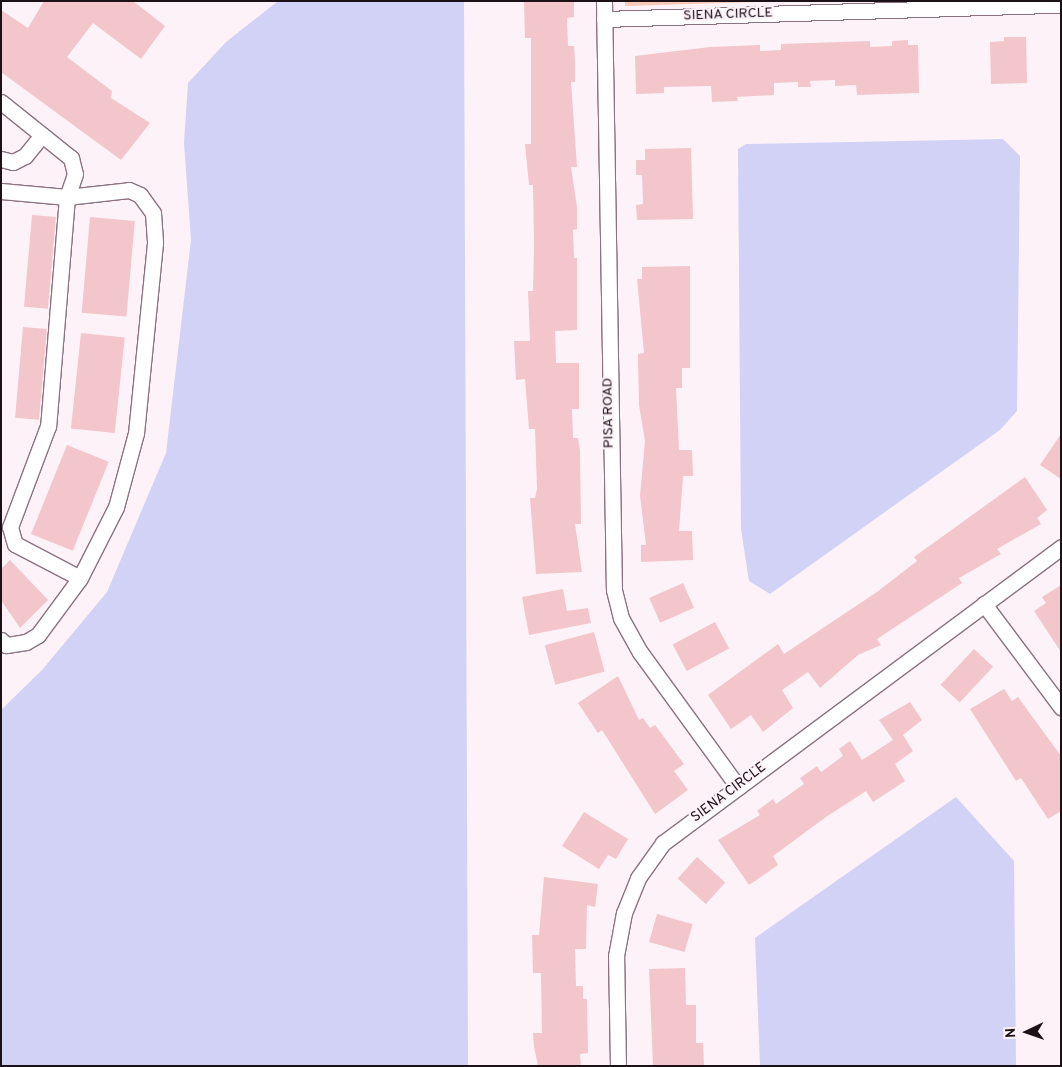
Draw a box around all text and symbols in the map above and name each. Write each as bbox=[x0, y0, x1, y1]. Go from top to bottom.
street label: SIENA CIRCLE bbox=[683, 5, 773, 25]
street label: PISA ROAD bbox=[600, 377, 618, 449]
street label: SIENA CIRCLE bbox=[688, 759, 770, 827]
north arrow bbox=[1002, 1007, 1052, 1057]
text: N bbox=[1003, 1027, 1020, 1038]

